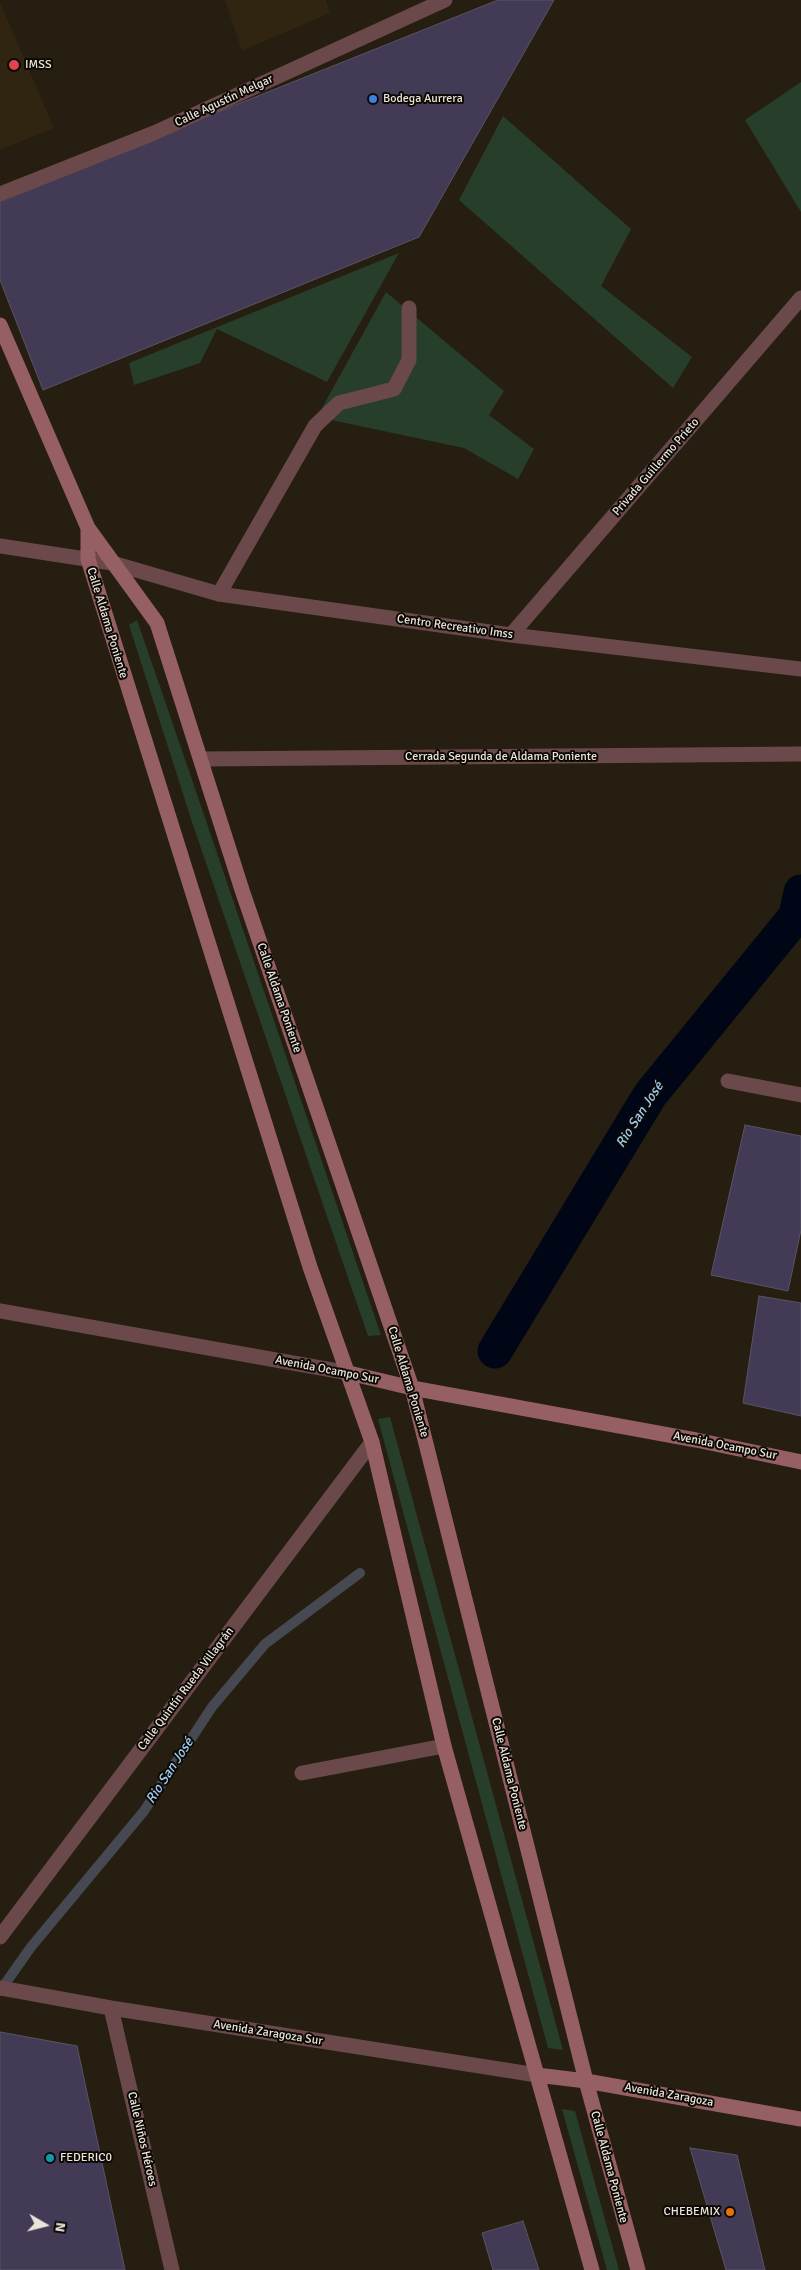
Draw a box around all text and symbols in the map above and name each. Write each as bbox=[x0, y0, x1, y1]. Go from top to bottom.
marker: IMSS bbox=[7, 58, 21, 72]
place label: IMSS bbox=[25, 58, 52, 72]
street label: Calle Agustín Melgar bbox=[173, 72, 275, 130]
place label: Bodega Aurrera bbox=[383, 92, 463, 106]
marker: Bodega Aurrera bbox=[367, 93, 379, 105]
street label: Privada Guillermo Prieto bbox=[610, 415, 702, 519]
street label: Calle Aldama Poniente bbox=[83, 566, 131, 680]
street label: Centro Recreativo Imss bbox=[396, 612, 514, 642]
street label: Cerrada Segunda de Aldama Poniente bbox=[405, 750, 597, 764]
street label: Calle Aldama Poniente bbox=[253, 941, 305, 1055]
water label: Rio San José bbox=[613, 1079, 667, 1151]
street label: Calle Aldama Poniente bbox=[384, 1325, 432, 1439]
street label: Avenida Ocampo Sur bbox=[274, 1353, 380, 1387]
street label: Avenida Ocampo Sur bbox=[672, 1429, 778, 1463]
street label: Calle Quintín Rueda Villagrán bbox=[135, 1625, 237, 1753]
street label: Calle Aldama Poniente bbox=[488, 1716, 530, 1832]
water label: Rio San José bbox=[143, 1735, 197, 1807]
street label: Avenida Zaragoza Sur bbox=[212, 2017, 324, 2049]
street label: Avenida Zaragoza bbox=[623, 2080, 715, 2110]
street label: Calle Niños Héroes bbox=[124, 2090, 160, 2188]
street label: Calle Aldama Poniente bbox=[587, 2109, 631, 2225]
place label: FEDERIC0 bbox=[60, 2151, 112, 2165]
marker: FEDERIC0 bbox=[44, 2152, 56, 2164]
north arrow bbox=[20, 2200, 70, 2250]
place label: CHEBEMIX bbox=[664, 2205, 720, 2219]
marker: CHEBEMIX bbox=[724, 2206, 736, 2218]
text: N bbox=[51, 2221, 69, 2233]

